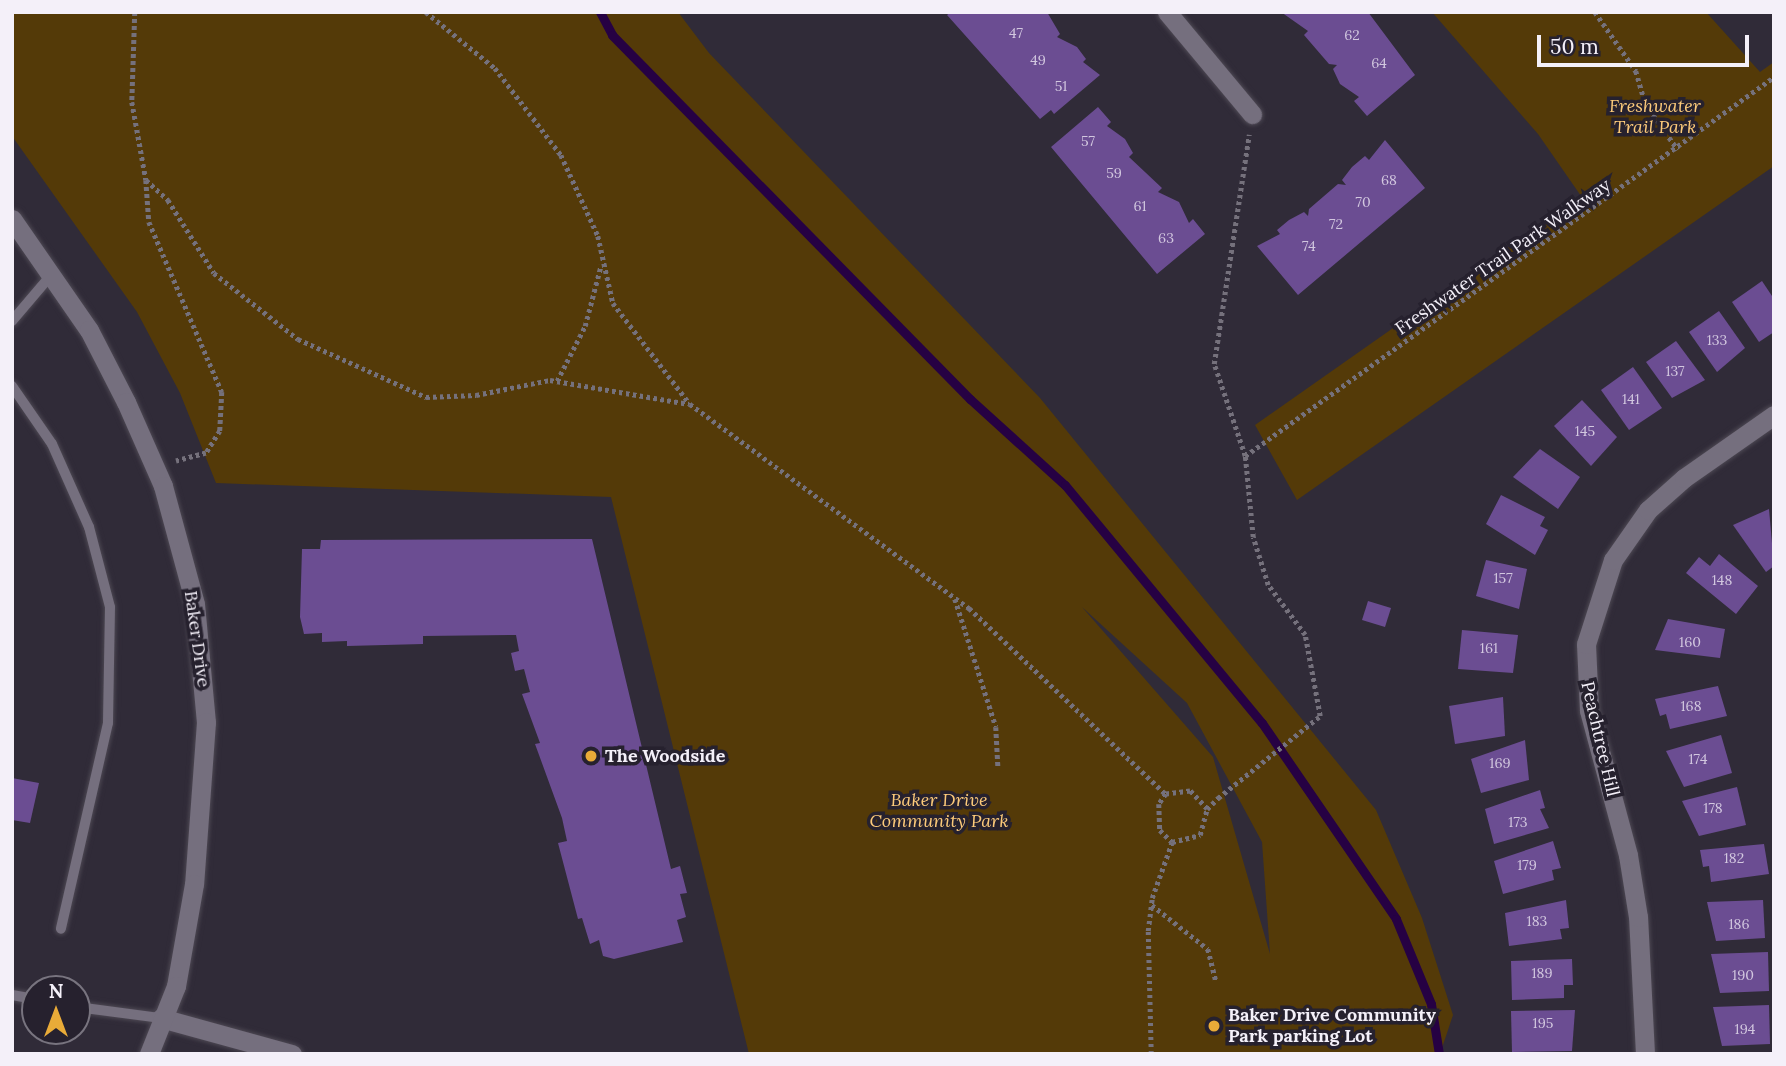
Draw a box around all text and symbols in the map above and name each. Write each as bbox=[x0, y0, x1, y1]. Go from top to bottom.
scale bar bbox=[1541, 21, 1753, 65]
house number: 47 bbox=[1009, 25, 1023, 41]
house number: 62 bbox=[1344, 27, 1360, 43]
text: 50 m bbox=[1550, 33, 1599, 60]
house number: 49 bbox=[1030, 52, 1046, 68]
house number: 64 bbox=[1371, 55, 1387, 71]
house number: 51 bbox=[1055, 78, 1067, 94]
park label: Freshwater Trail Park bbox=[1609, 96, 1701, 138]
house number: 57 bbox=[1081, 133, 1095, 149]
house number: 59 bbox=[1106, 165, 1122, 181]
house number: 68 bbox=[1381, 172, 1397, 188]
street label: Freshwater Trail Park Walkway bbox=[1391, 174, 1615, 340]
house number: 70 bbox=[1355, 194, 1371, 210]
house number: 61 bbox=[1133, 198, 1147, 214]
house number: 72 bbox=[1329, 216, 1343, 232]
house number: 63 bbox=[1158, 230, 1174, 246]
house number: 74 bbox=[1302, 238, 1316, 254]
house number: 133 bbox=[1707, 332, 1727, 348]
house number: 137 bbox=[1665, 363, 1685, 379]
house number: 141 bbox=[1622, 391, 1640, 407]
house number: 145 bbox=[1575, 423, 1595, 439]
house number: 157 bbox=[1493, 570, 1513, 586]
house number: 148 bbox=[1712, 572, 1732, 588]
street label: Baker Drive bbox=[180, 589, 214, 689]
house number: 160 bbox=[1679, 634, 1701, 650]
house number: 161 bbox=[1480, 640, 1498, 656]
street label: Peachtree Hill bbox=[1576, 679, 1624, 799]
house number: 168 bbox=[1680, 698, 1702, 714]
place label: The Woodside bbox=[605, 745, 725, 767]
marker: The Woodside bbox=[583, 748, 599, 764]
house number: 174 bbox=[1689, 751, 1707, 767]
house number: 169 bbox=[1489, 755, 1511, 771]
park label: Baker Drive Community Park bbox=[869, 790, 1009, 832]
house number: 178 bbox=[1703, 800, 1723, 816]
house number: 173 bbox=[1508, 814, 1528, 830]
house number: 182 bbox=[1724, 850, 1744, 866]
house number: 179 bbox=[1517, 857, 1537, 873]
house number: 183 bbox=[1527, 913, 1547, 929]
house number: 186 bbox=[1728, 916, 1750, 932]
house number: 189 bbox=[1532, 965, 1552, 981]
house number: 190 bbox=[1732, 967, 1754, 983]
north arrow bbox=[21, 975, 91, 1045]
text: N bbox=[49, 979, 63, 1003]
place label: Baker Drive Community Park parking Lot bbox=[1228, 1005, 1436, 1048]
house number: 195 bbox=[1533, 1015, 1553, 1031]
marker: Baker Drive Community Park parking Lot bbox=[1206, 1018, 1222, 1034]
house number: 194 bbox=[1735, 1021, 1755, 1037]

